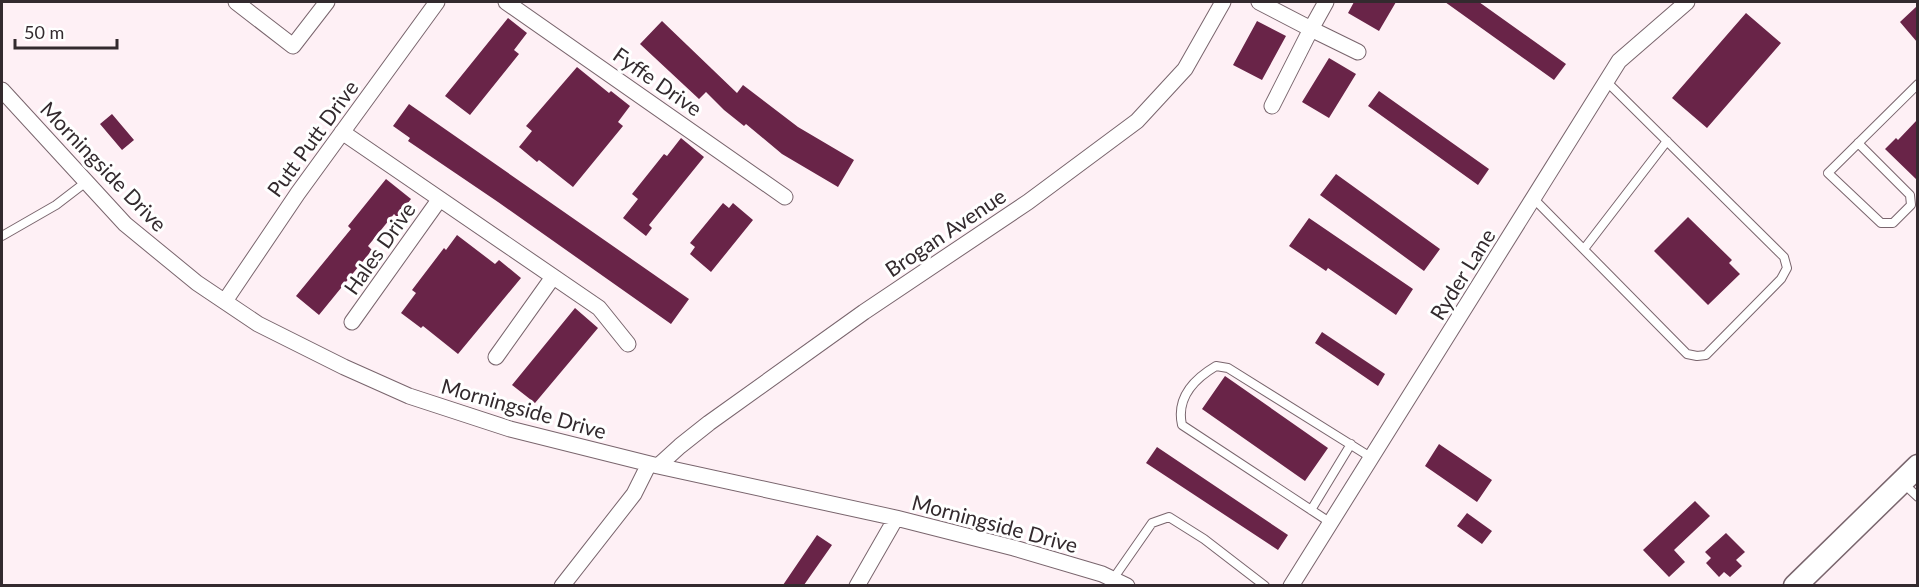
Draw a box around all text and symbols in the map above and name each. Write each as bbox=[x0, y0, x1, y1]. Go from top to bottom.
scale bar bbox=[15, 12, 117, 50]
text: 50 m bbox=[24, 21, 64, 43]
street label: Fyffe Drive bbox=[609, 41, 707, 121]
street label: Putt Putt Drive bbox=[261, 75, 363, 201]
street label: Morningside Drive bbox=[36, 96, 172, 236]
street label: Brogan Avenue bbox=[880, 183, 1010, 281]
street label: Hales Drive bbox=[338, 197, 420, 299]
street label: Ryder Lane bbox=[1424, 224, 1500, 324]
street label: Morningside Drive bbox=[439, 372, 609, 444]
street label: Morningside Drive bbox=[909, 489, 1081, 557]

